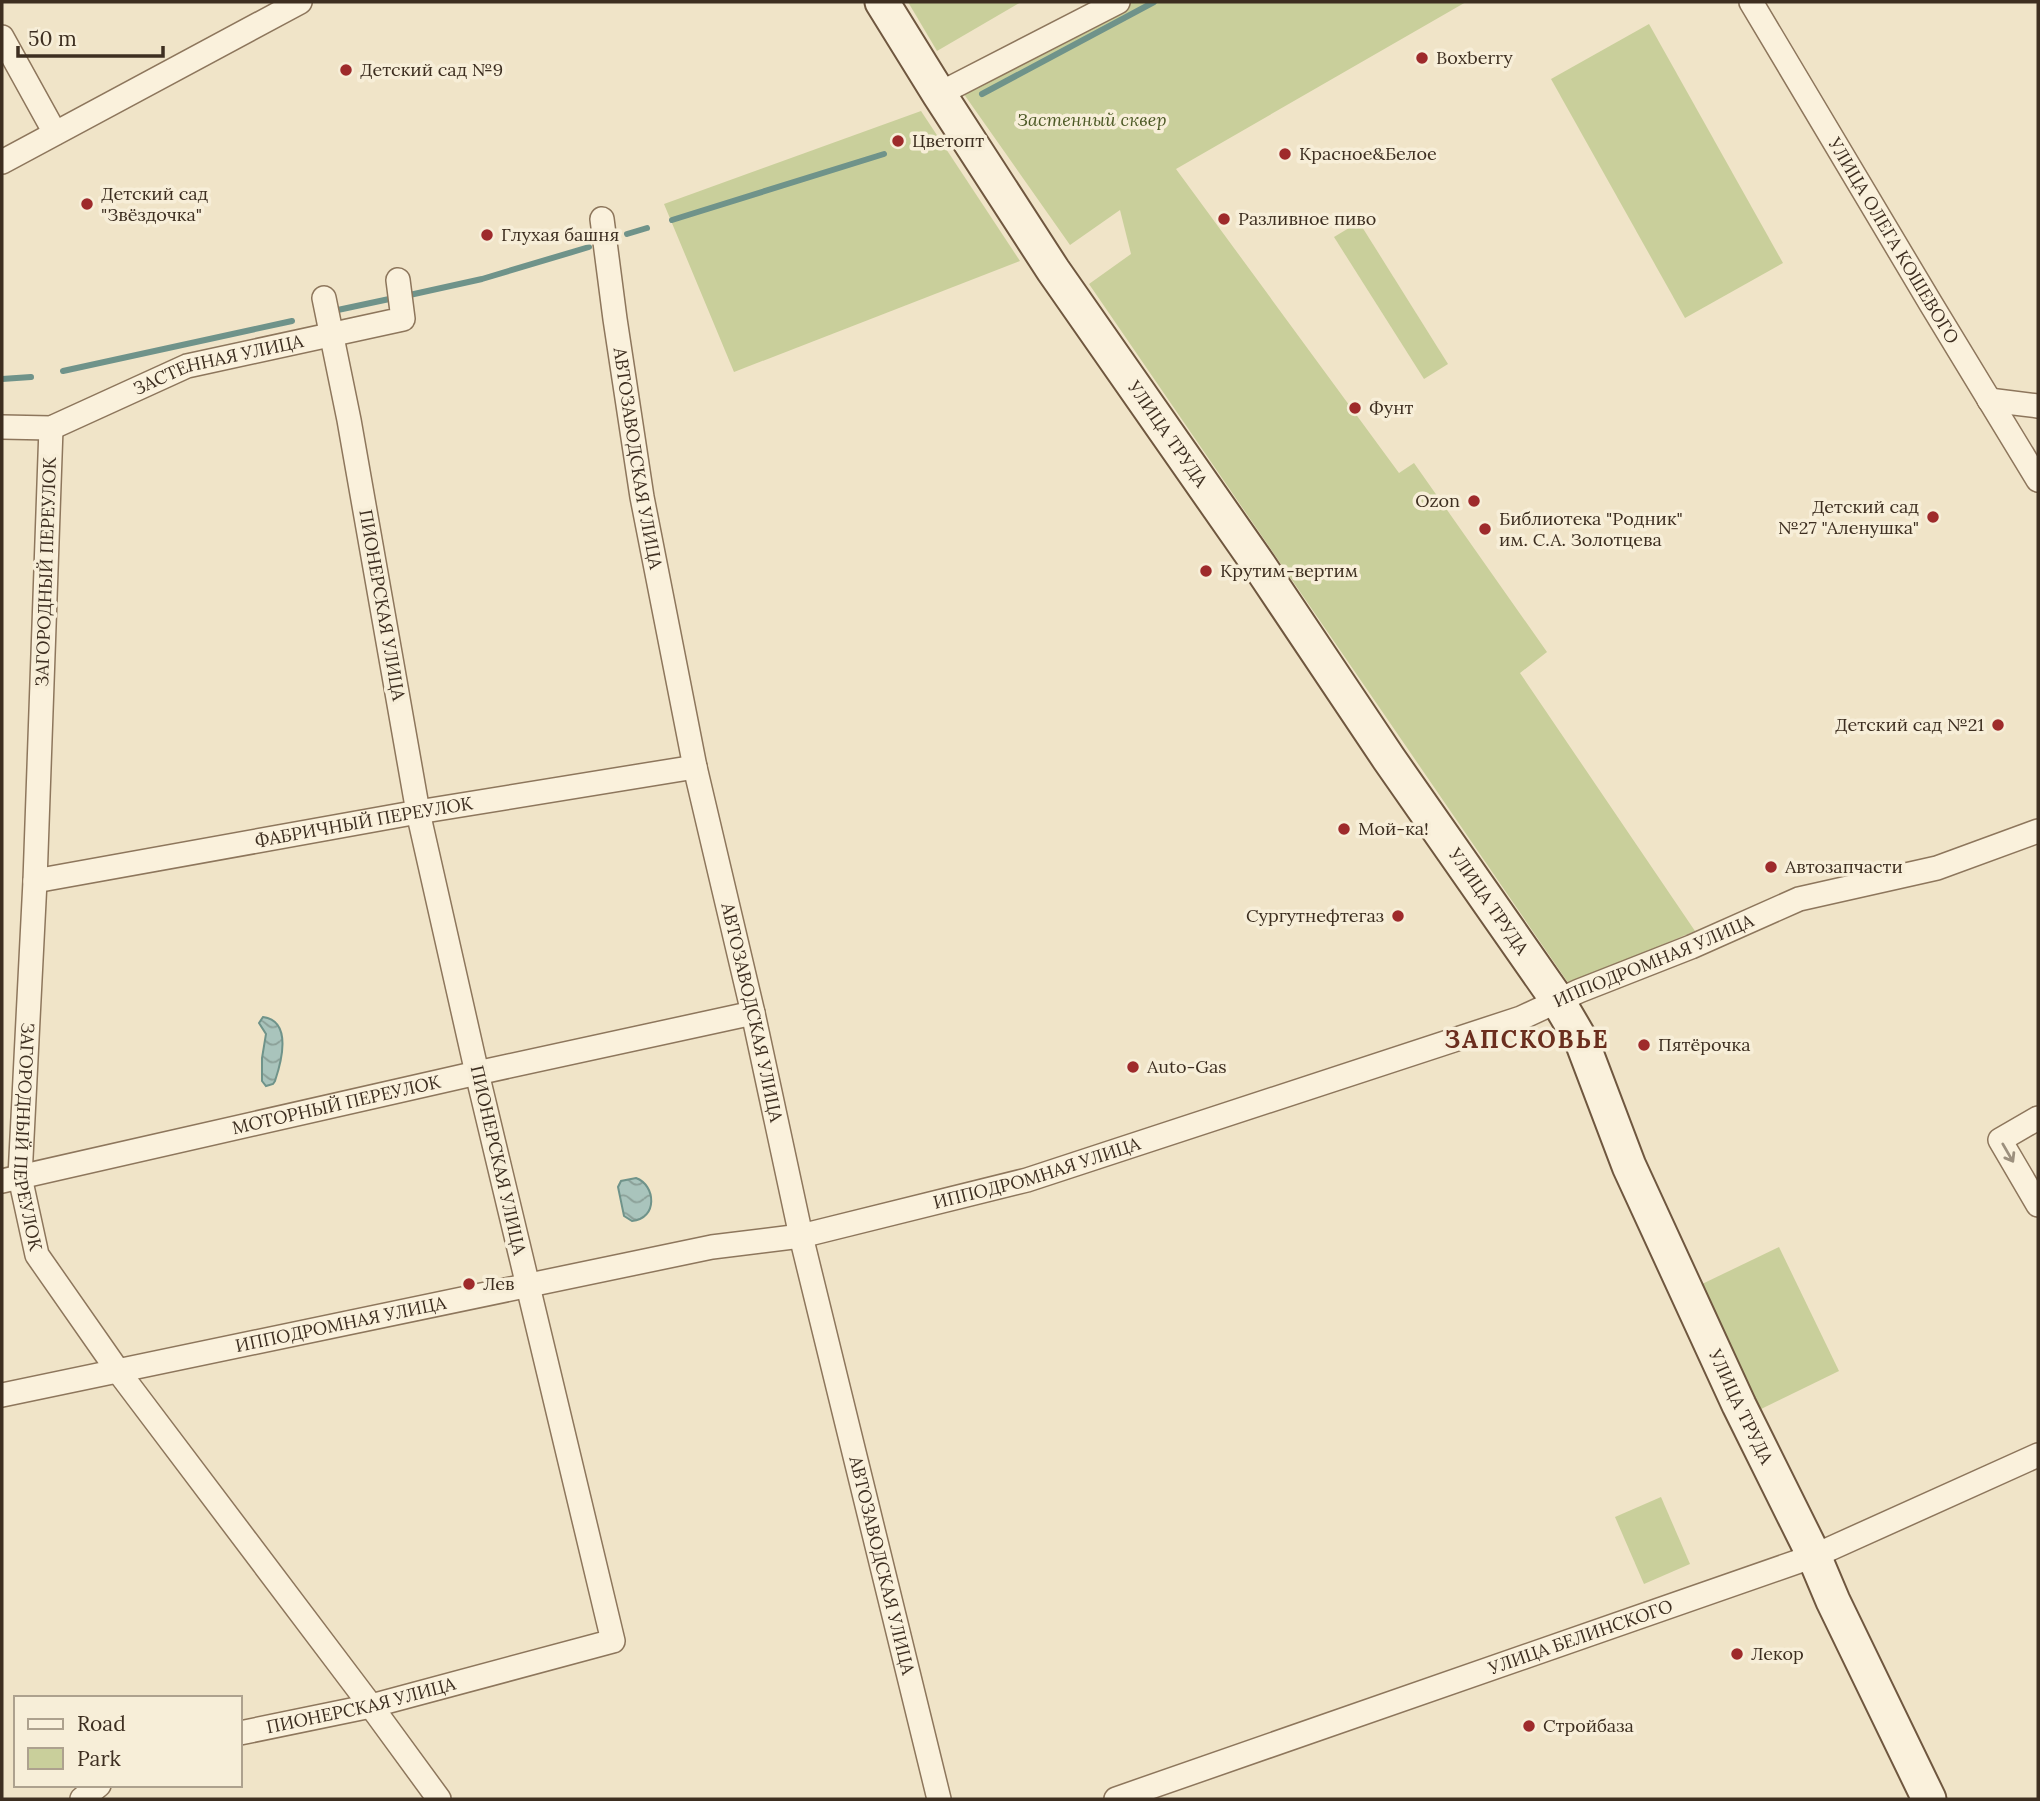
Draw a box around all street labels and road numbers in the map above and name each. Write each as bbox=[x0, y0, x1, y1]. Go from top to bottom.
street label: УЛИЦА ОЛЕГА КОШЕВОГО bbox=[1823, 132, 1964, 348]
street label: ЗАСТЕННАЯ УЛИЦА bbox=[130, 329, 306, 400]
street label: АВТОЗАВОДСКАЯ УЛИЦА bbox=[608, 345, 668, 572]
street label: УЛИЦА ТРУДА bbox=[1122, 375, 1213, 492]
street label: ЗАГОРОДНЫЙ ПЕРЕУЛОК bbox=[30, 456, 61, 687]
street label: ПИОНЕРСКАЯ УЛИЦА bbox=[354, 508, 411, 703]
street label: ФАБРИЧНЫЙ ПЕРЕУЛОК bbox=[253, 791, 475, 852]
street label: УЛИЦА ТРУДА bbox=[1443, 843, 1534, 959]
street label: АВТОЗАВОДСКАЯ УЛИЦА bbox=[716, 899, 788, 1125]
street label: ИППОДРОМНАЯ УЛИЦА bbox=[1549, 908, 1758, 1012]
street label: ЗАГОРОДНЫЙ ПЕРЕУЛОК bbox=[9, 1022, 48, 1254]
street label: ПИОНЕРСКАЯ УЛИЦА bbox=[466, 1063, 532, 1257]
street label: МОТОРНЫЙ ПЕРЕУЛОК bbox=[230, 1069, 444, 1139]
street label: ИППОДРОМНАЯ УЛИЦА bbox=[931, 1131, 1144, 1214]
street label: ИППОДРОМНАЯ УЛИЦА bbox=[233, 1291, 449, 1357]
street label: УЛИЦА ТРУДА bbox=[1704, 1345, 1779, 1468]
street label: АВТОЗАВОДСКАЯ УЛИЦА bbox=[844, 1453, 920, 1678]
street label: УЛИЦА БЕЛИНСКОГО bbox=[1484, 1594, 1676, 1680]
street label: ПИОНЕРСКАЯ УЛИЦА bbox=[264, 1672, 459, 1738]

